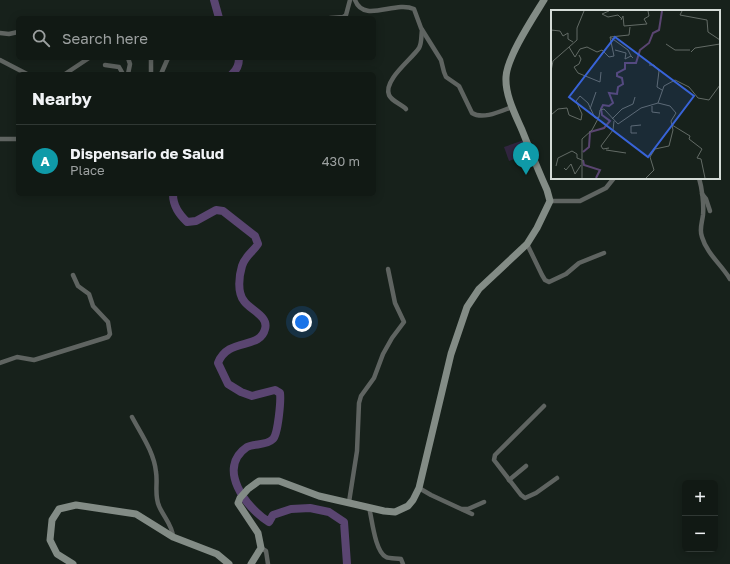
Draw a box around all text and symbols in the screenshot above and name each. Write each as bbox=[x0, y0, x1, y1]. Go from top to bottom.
inset map bbox=[551, 10, 720, 179]
search box bbox=[16, 16, 376, 60]
icon: search bbox=[30, 27, 52, 49]
text: Search here bbox=[62, 29, 148, 47]
text: Nearby bbox=[32, 88, 92, 109]
pin: A bbox=[513, 142, 539, 175]
text: Dispensario de Salud bbox=[70, 144, 224, 162]
text: A bbox=[40, 153, 50, 169]
text: 430 m bbox=[322, 153, 360, 169]
text: Place bbox=[70, 162, 105, 178]
your location bbox=[292, 312, 312, 332]
map controls bbox=[682, 480, 718, 552]
button: + bbox=[682, 480, 718, 516]
button: − bbox=[682, 516, 718, 552]

